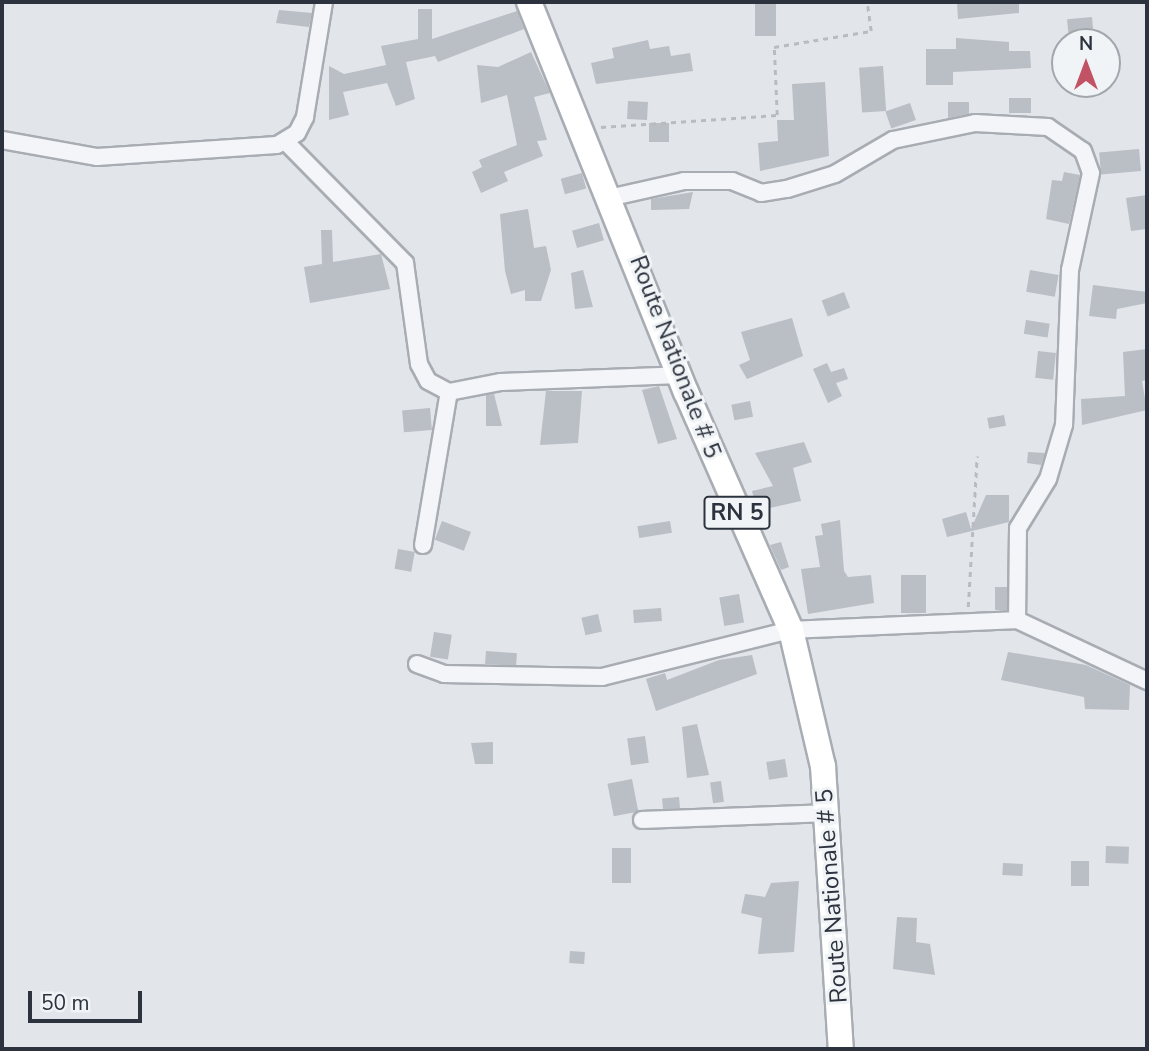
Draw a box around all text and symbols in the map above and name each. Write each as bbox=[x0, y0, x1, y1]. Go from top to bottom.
north arrow bbox=[1051, 28, 1121, 98]
text: N bbox=[1079, 31, 1093, 57]
street label: Route Nationale # 5 bbox=[623, 252, 727, 462]
road number: RN 5 bbox=[702, 494, 772, 533]
street label: Route Nationale # 5 bbox=[810, 788, 854, 1004]
scale bar bbox=[32, 978, 145, 1022]
text: 50 m bbox=[41, 989, 90, 1017]

